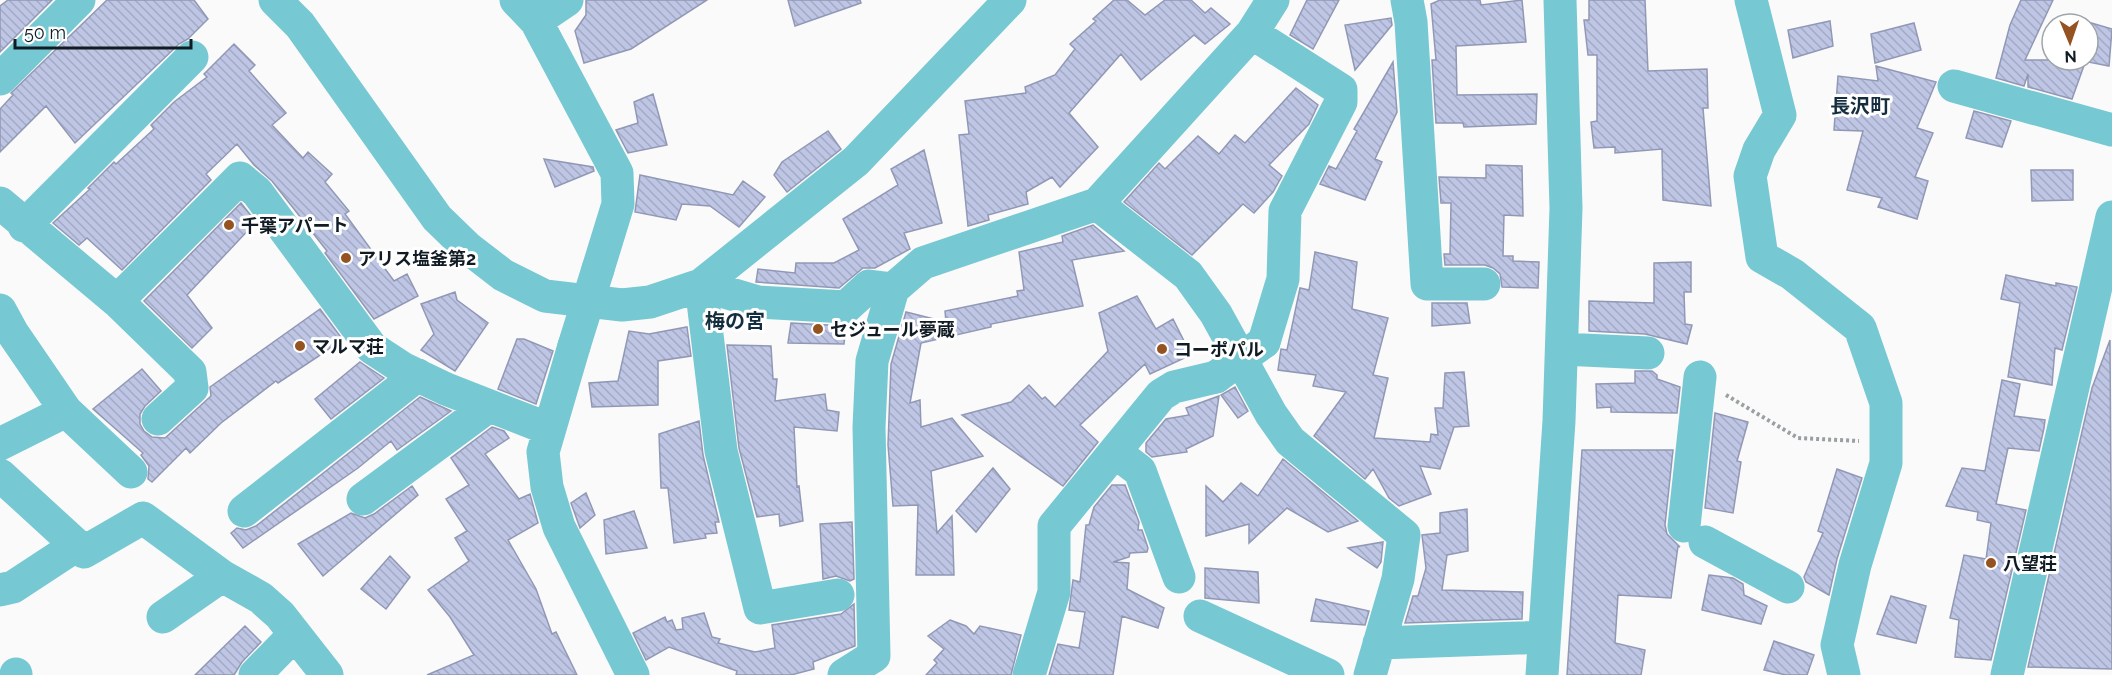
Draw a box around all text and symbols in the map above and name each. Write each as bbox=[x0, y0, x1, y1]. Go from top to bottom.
scale bar bbox=[15, 12, 190, 50]
north arrow bbox=[2040, 12, 2100, 72]
text: 50 m bbox=[24, 22, 66, 43]
text: N bbox=[2064, 47, 2077, 66]
district label: 長沢町 bbox=[1830, 94, 1890, 118]
place label: 千葉アパート bbox=[241, 215, 349, 236]
marker: 千葉アパート bbox=[222, 218, 236, 232]
place label: アリス塩釜第2 bbox=[358, 248, 476, 269]
marker: アリス塩釜第2 bbox=[339, 251, 353, 265]
district label: 梅の宮 bbox=[705, 309, 765, 333]
place label: セジュール夢蔵 bbox=[830, 319, 955, 340]
marker: セジュール夢蔵 bbox=[811, 322, 825, 336]
place label: マルマ荘 bbox=[312, 336, 384, 357]
marker: マルマ荘 bbox=[293, 339, 307, 353]
place label: コーポパル bbox=[1174, 339, 1264, 360]
marker: コーポパル bbox=[1155, 342, 1169, 356]
place label: 八望荘 bbox=[2003, 553, 2057, 574]
marker: 八望荘 bbox=[1984, 556, 1998, 570]

